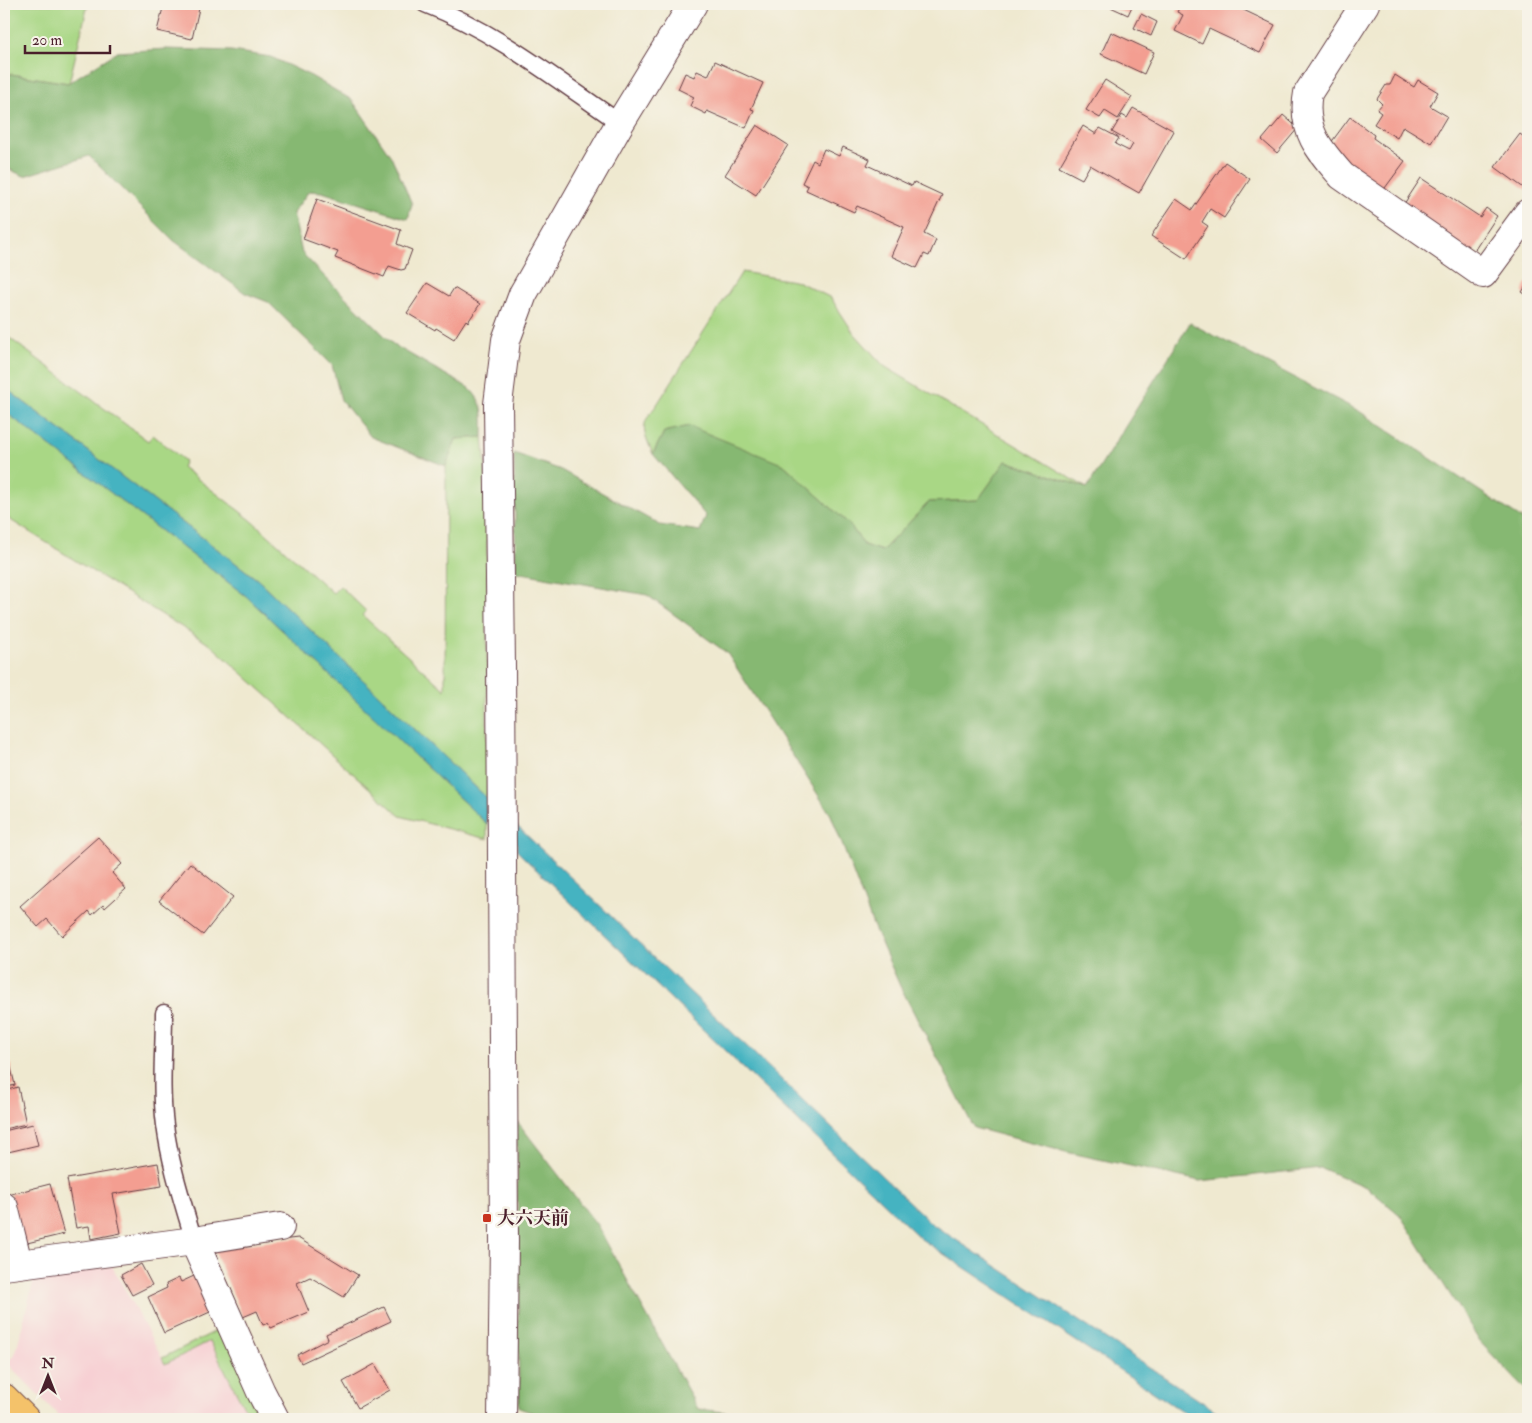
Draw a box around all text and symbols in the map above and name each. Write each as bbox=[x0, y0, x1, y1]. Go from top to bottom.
scale bar bbox=[25, 22, 110, 54]
text: 20 m bbox=[32, 31, 62, 50]
place label: 大六天前 bbox=[497, 1207, 569, 1230]
marker: 大六天前 bbox=[481, 1212, 493, 1224]
north arrow bbox=[22, 1350, 72, 1400]
text: N bbox=[41, 1355, 55, 1372]

